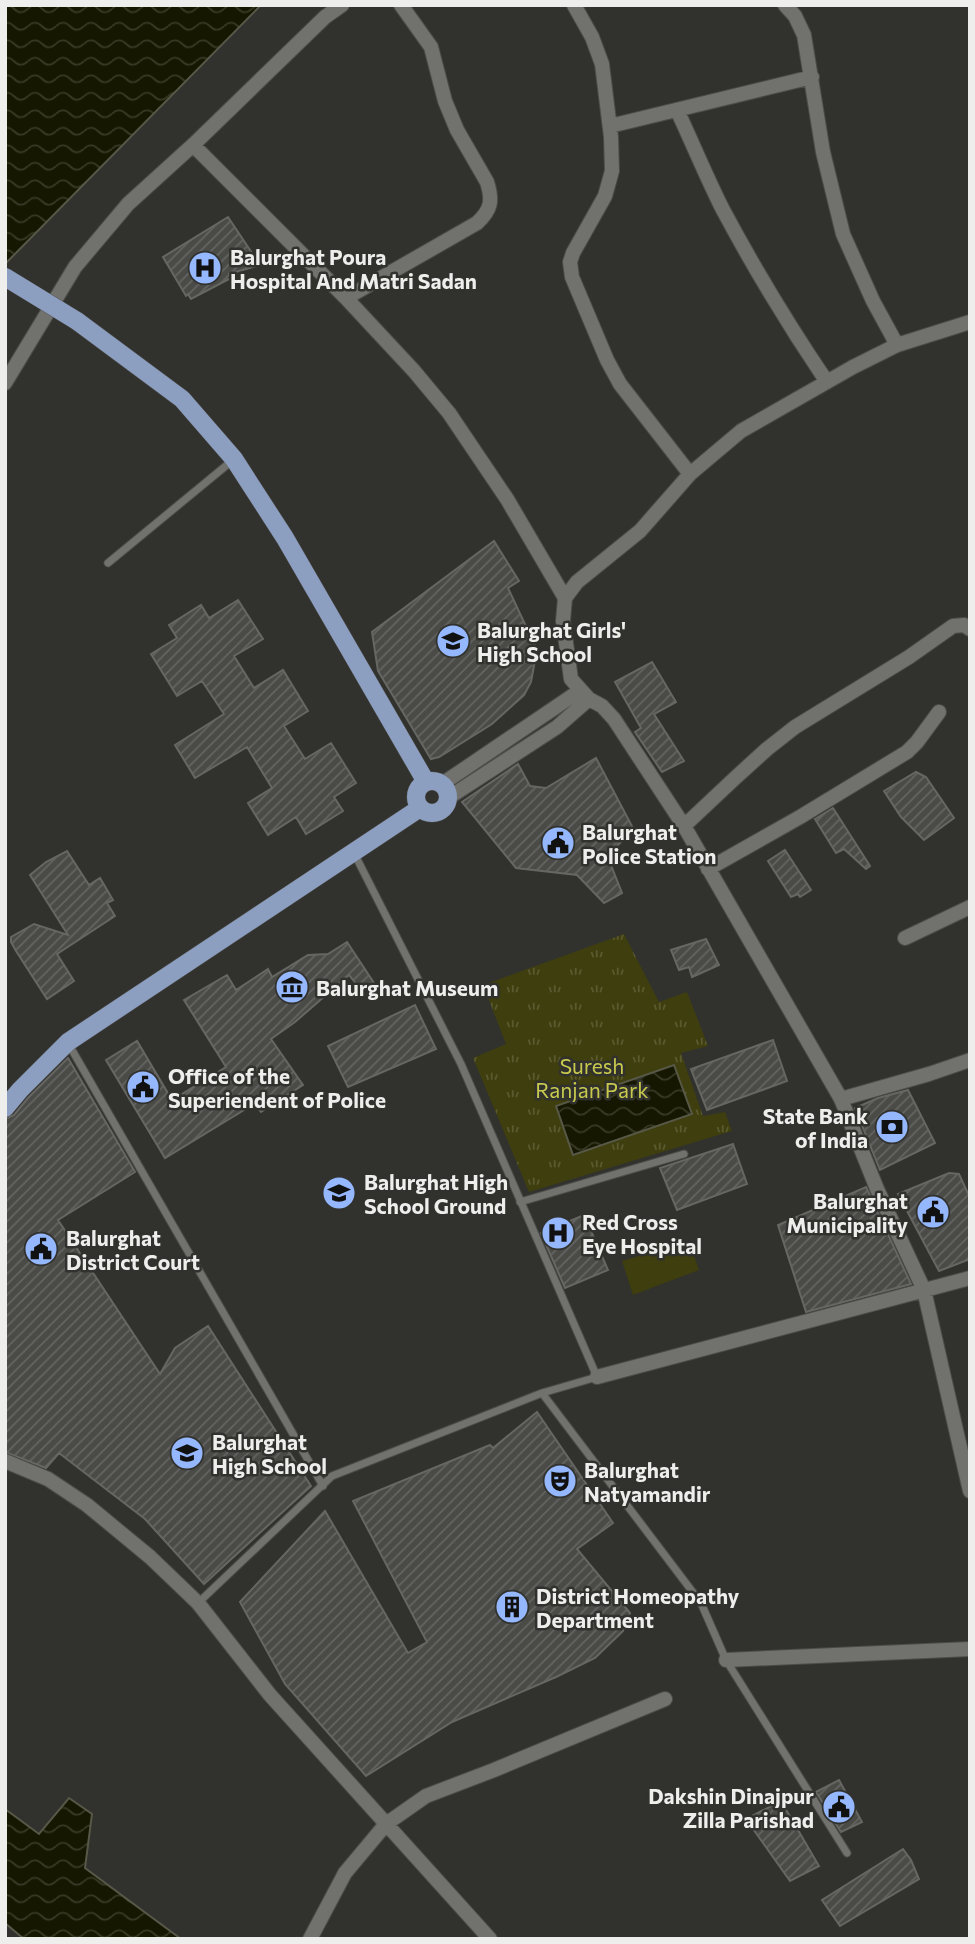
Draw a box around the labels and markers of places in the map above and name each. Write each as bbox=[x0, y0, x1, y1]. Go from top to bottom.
place label: Balurghat Poura Hospital And Matri Sadan bbox=[230, 244, 477, 293]
hospital icon: Balurghat Poura Hospital And Matri Sadan bbox=[186, 249, 224, 287]
place label: Balurghat Girls' High School bbox=[477, 617, 626, 666]
school or university icon: Balurghat Girls' High School bbox=[434, 622, 472, 660]
place label: Balurghat Police Station bbox=[582, 819, 716, 868]
public building icon: Balurghat Police Station bbox=[539, 824, 577, 862]
museum icon: Balurghat Museum bbox=[273, 968, 311, 1006]
place label: Balurghat Museum bbox=[316, 975, 498, 1000]
place label: Office of the Superiendent of Police bbox=[168, 1063, 386, 1112]
public building icon: Office of the Superiendent of Police bbox=[124, 1068, 162, 1106]
place label: State Bank of India bbox=[763, 1103, 868, 1152]
bank icon: State Bank of India bbox=[873, 1108, 911, 1146]
place label: Balurghat High School Ground bbox=[364, 1169, 508, 1218]
school or university icon: Balurghat High School Ground bbox=[320, 1174, 358, 1212]
place label: Balurghat Municipality bbox=[786, 1188, 908, 1237]
public building icon: Balurghat Municipality bbox=[914, 1193, 952, 1231]
place label: Red Cross Eye Hospital bbox=[582, 1209, 702, 1258]
hospital icon: Red Cross Eye Hospital bbox=[539, 1214, 577, 1252]
place label: Balurghat District Court bbox=[66, 1225, 200, 1274]
public building icon: Balurghat District Court bbox=[22, 1230, 60, 1268]
place label: Balurghat High School bbox=[212, 1429, 327, 1478]
school or university icon: Balurghat High School bbox=[168, 1434, 206, 1472]
place label: Balurghat Natyamandir bbox=[584, 1457, 711, 1506]
theatre icon: Balurghat Natyamandir bbox=[541, 1462, 579, 1500]
place label: District Homeopathy Department bbox=[536, 1583, 740, 1632]
building icon: District Homeopathy Department bbox=[493, 1588, 531, 1626]
place label: Dakshin Dinajpur Zilla Parishad bbox=[648, 1783, 814, 1832]
public building icon: Dakshin Dinajpur Zilla Parishad bbox=[820, 1788, 858, 1826]

